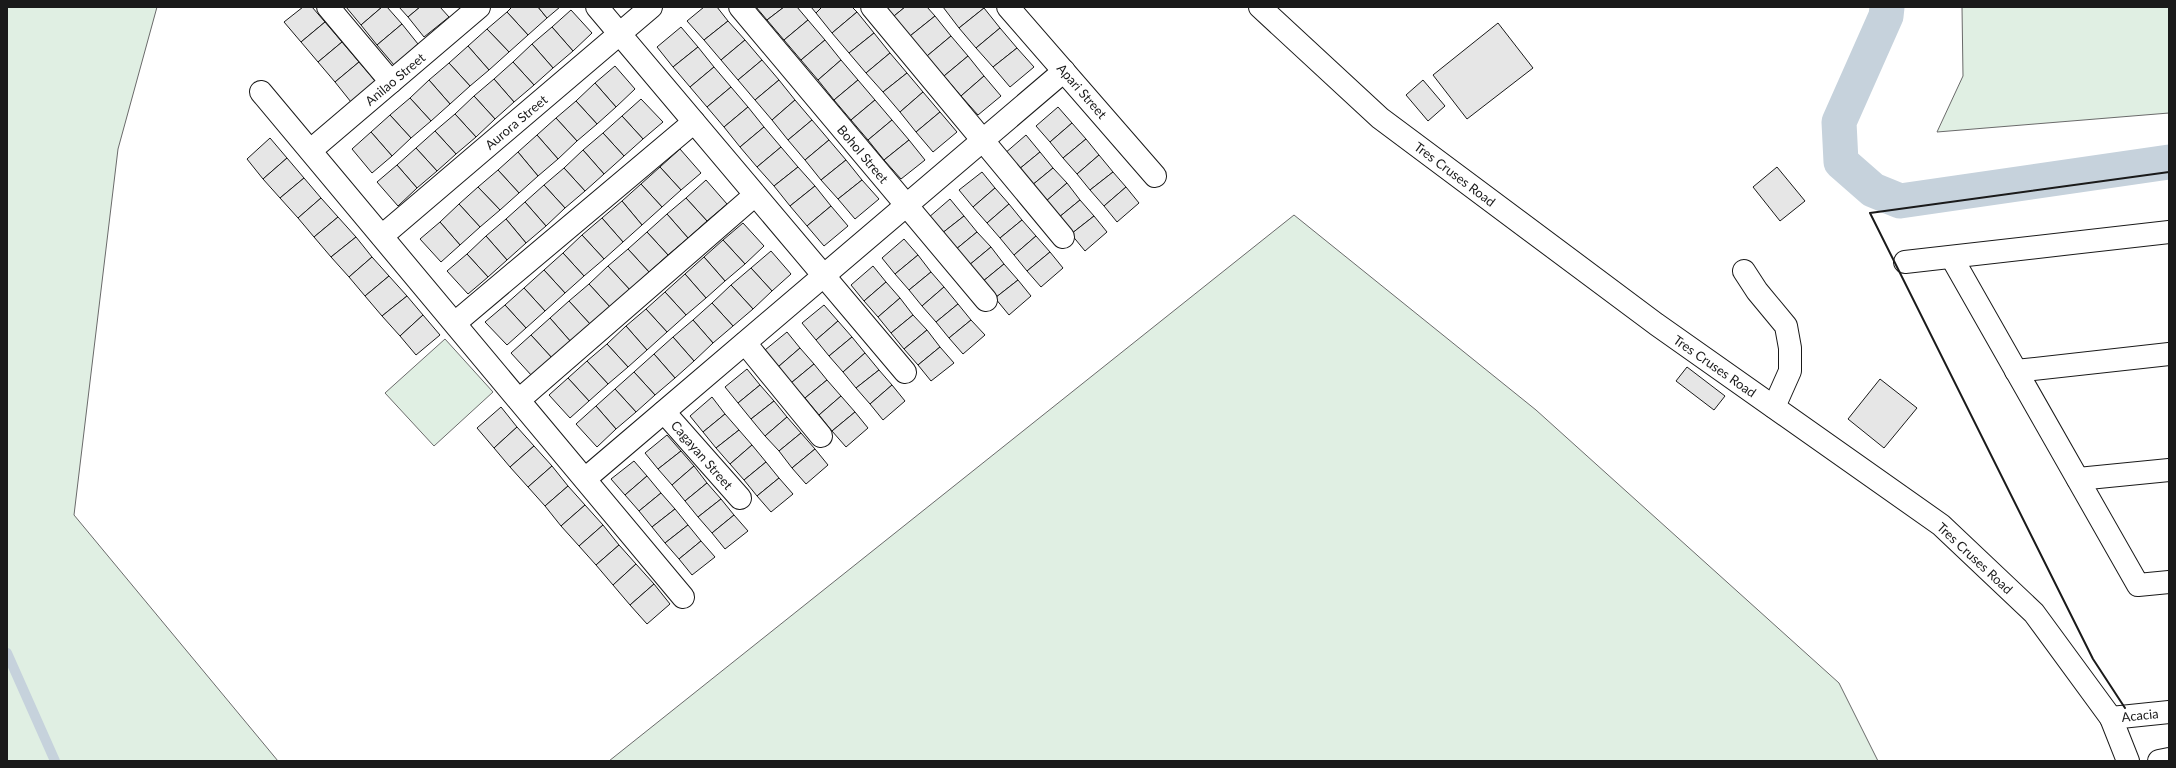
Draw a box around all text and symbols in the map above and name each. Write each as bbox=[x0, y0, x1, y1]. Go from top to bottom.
street label: Anilao Street bbox=[362, 49, 429, 109]
street label: Apari Street bbox=[1054, 60, 1111, 122]
street label: Aurora Street bbox=[482, 91, 551, 153]
street label: Bohol Street bbox=[834, 122, 892, 187]
street label: Tres Cruses Road bbox=[1411, 138, 1499, 210]
street label: Tres Cruses Road bbox=[1670, 331, 1760, 401]
street label: Cagayan Street bbox=[668, 417, 736, 493]
street label: Tres Cruses Road bbox=[1934, 519, 2016, 597]
street label: Acacia bbox=[2121, 705, 2159, 725]

